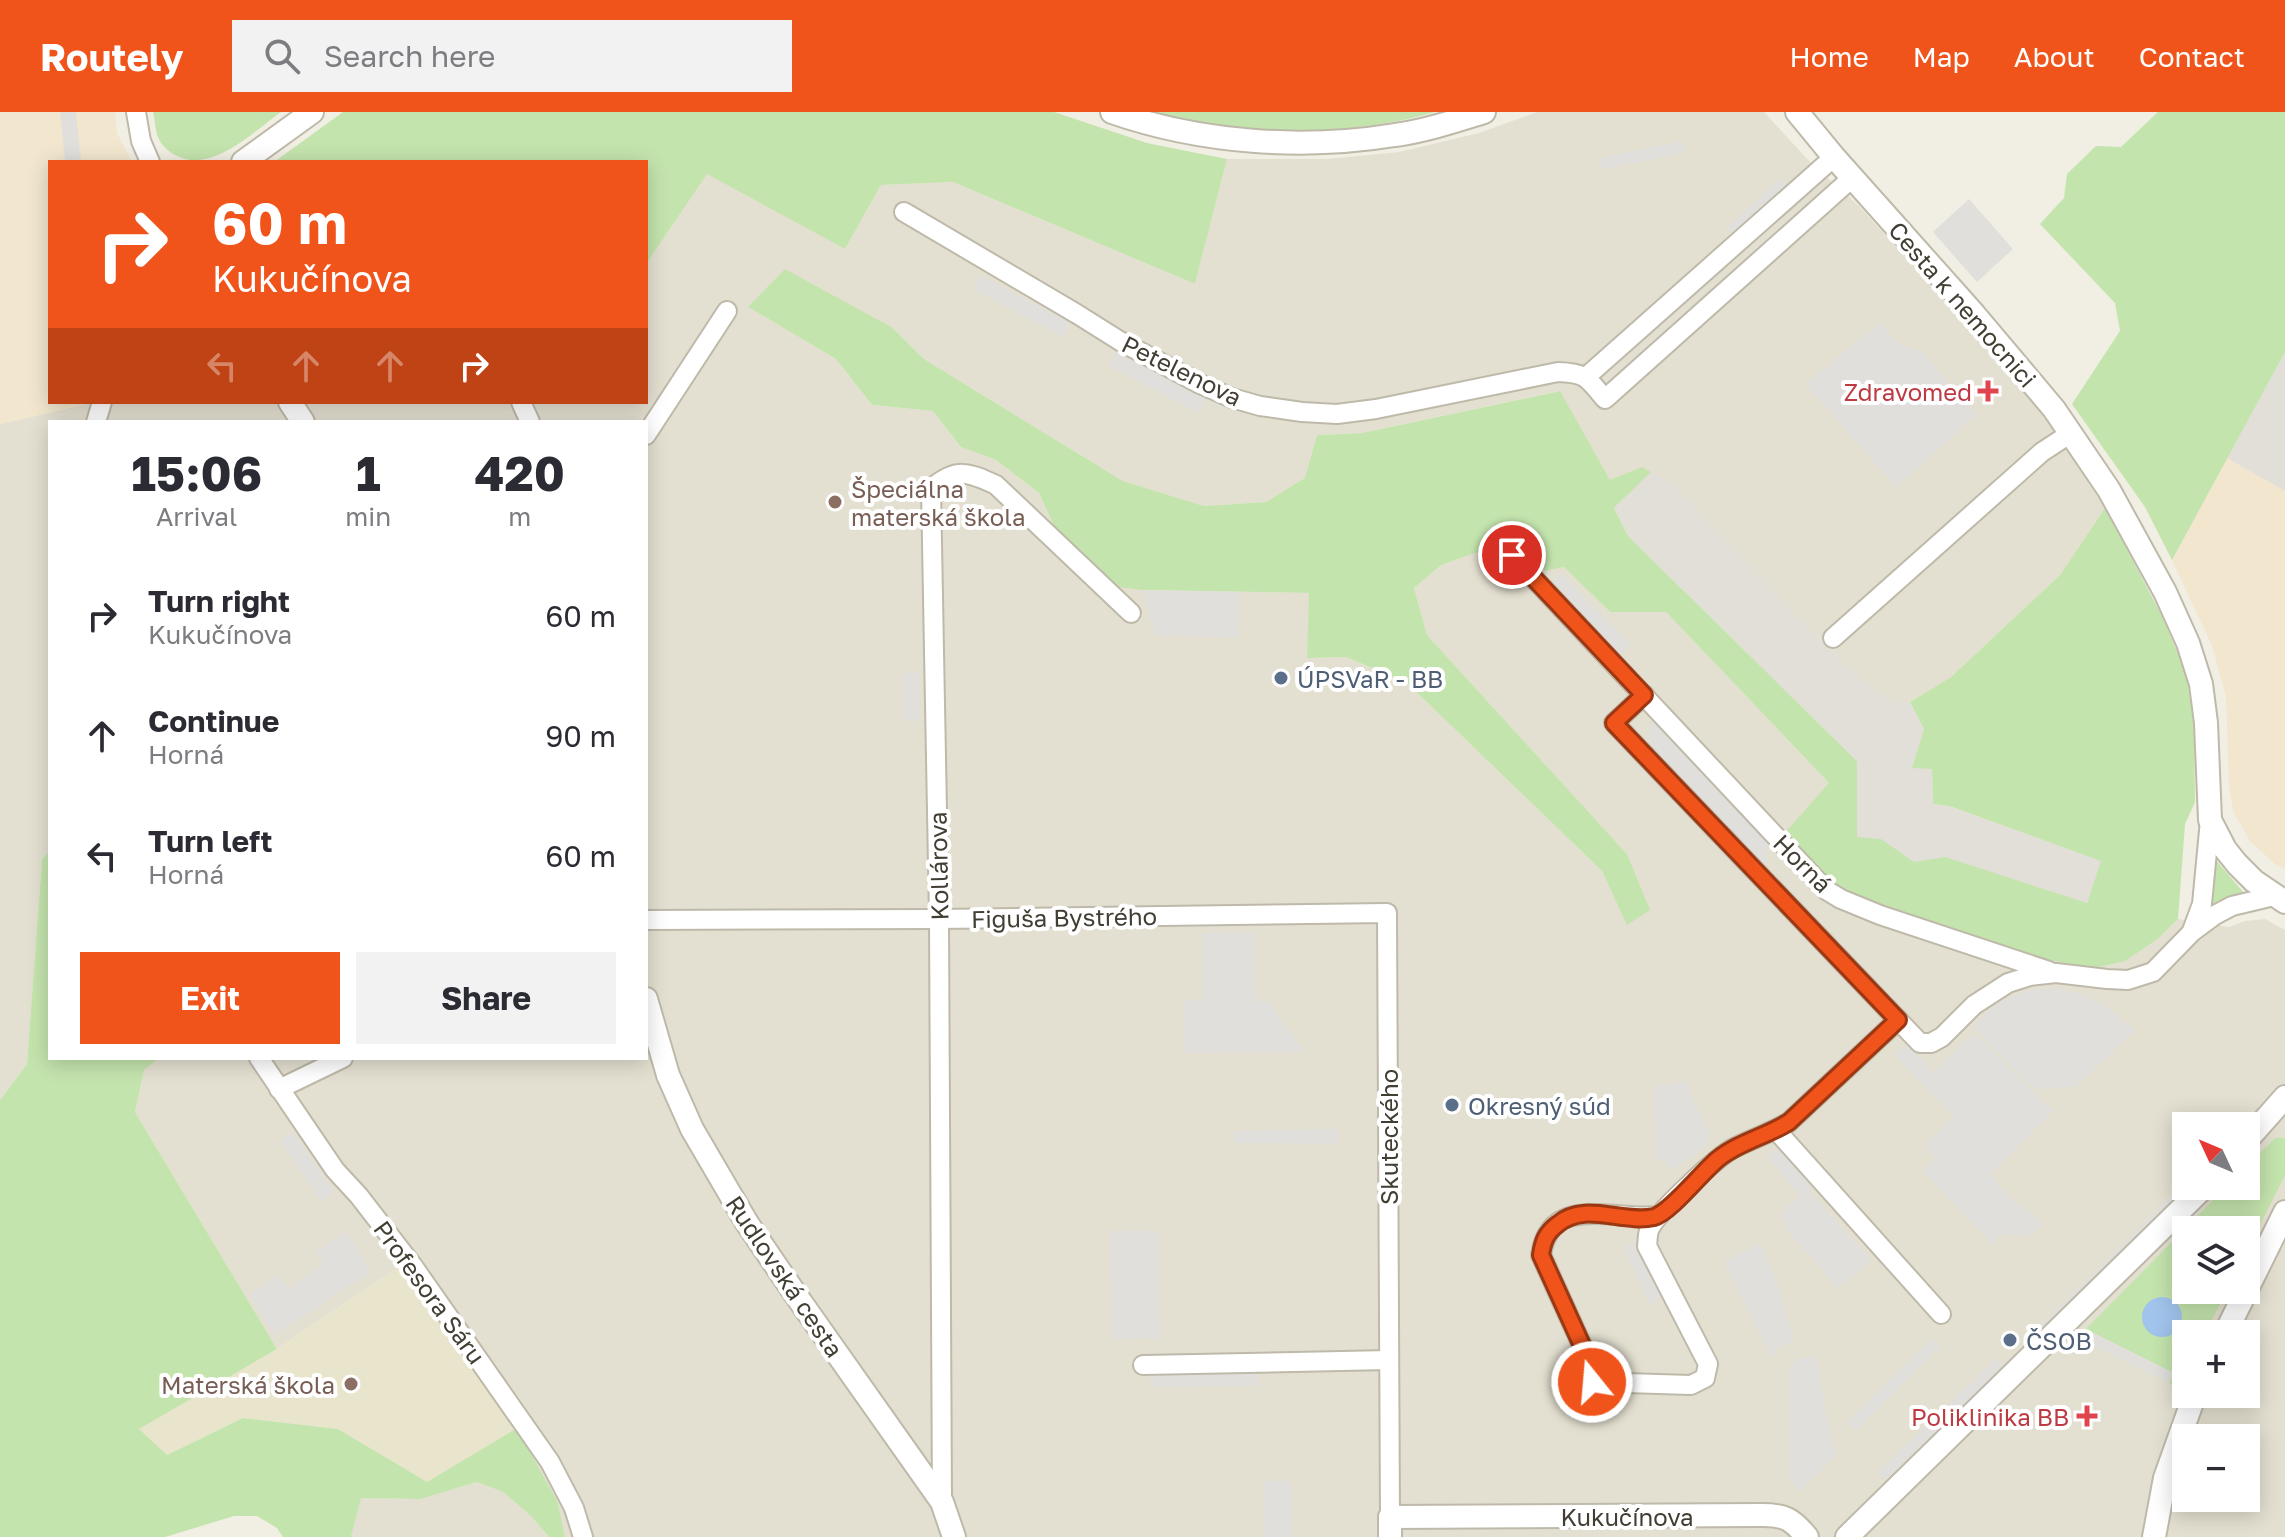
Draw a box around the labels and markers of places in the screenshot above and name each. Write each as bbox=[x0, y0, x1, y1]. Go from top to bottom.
place label: Zdravomed bbox=[1844, 377, 1972, 406]
marker: Zdravomed bbox=[1979, 382, 1997, 400]
place label: Špeciálna materská škola bbox=[851, 474, 1025, 531]
marker: Špeciálna materská škola bbox=[826, 493, 844, 511]
pin bbox=[1478, 521, 1546, 589]
place label: ÚPSVaR - BB bbox=[1297, 664, 1443, 693]
marker: ÚPSVaR - BB bbox=[1272, 669, 1290, 687]
place label: Okresný súd bbox=[1468, 1091, 1611, 1120]
marker: Okresný súd bbox=[1443, 1096, 1461, 1114]
place label: ČSOB bbox=[2026, 1326, 2092, 1355]
marker: ČSOB bbox=[2001, 1331, 2019, 1349]
place label: Materská škola bbox=[161, 1370, 335, 1399]
marker: Materská škola bbox=[342, 1375, 360, 1393]
place label: Poliklinika BB bbox=[1911, 1402, 2069, 1431]
marker: Poliklinika BB bbox=[2076, 1405, 2098, 1427]

